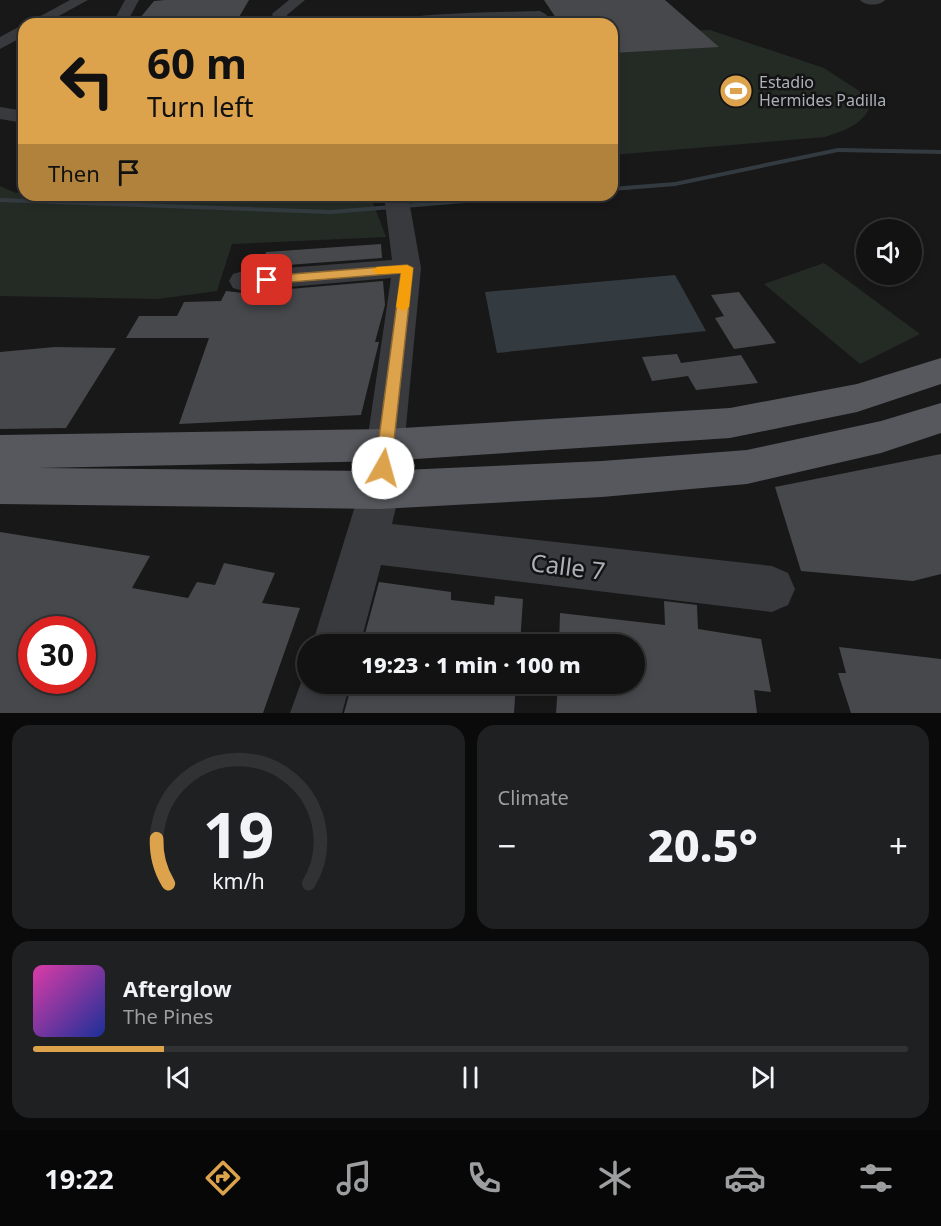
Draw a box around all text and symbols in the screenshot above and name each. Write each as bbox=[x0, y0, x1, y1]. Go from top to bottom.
text: 60 m bbox=[147, 34, 247, 91]
icon: left bbox=[48, 42, 126, 120]
place label: Estadio Hermides Padilla bbox=[759, 71, 886, 111]
sports icon: Estadio Hermides Padilla bbox=[718, 73, 754, 109]
text: Turn left bbox=[147, 88, 253, 125]
icon: arrive bbox=[112, 156, 145, 189]
text: Then bbox=[48, 158, 100, 188]
map controls bbox=[856, 219, 922, 285]
button: sound bbox=[856, 219, 922, 285]
pin bbox=[241, 254, 292, 305]
icon: arrive bbox=[250, 263, 283, 296]
position arrow bbox=[351, 436, 415, 500]
street label: Calle 7 bbox=[529, 545, 607, 587]
speed limit sign: 30 bbox=[18, 616, 96, 694]
text: 19:23 · 1 min · 100 m bbox=[361, 649, 581, 679]
text: Climate bbox=[498, 784, 569, 811]
text: 19 bbox=[203, 791, 274, 876]
text: 20.5° bbox=[648, 814, 758, 875]
text: − bbox=[498, 823, 516, 868]
text: + bbox=[889, 823, 908, 868]
text: km/h bbox=[212, 866, 265, 895]
text: Afterglow bbox=[123, 973, 232, 1003]
text: The Pines bbox=[123, 1003, 213, 1030]
icon: previous bbox=[162, 1061, 195, 1094]
icon: pause bbox=[454, 1061, 487, 1094]
icon: next bbox=[746, 1061, 779, 1094]
icon: directions bbox=[202, 1157, 244, 1199]
icon: music bbox=[333, 1157, 375, 1199]
icon: phone bbox=[463, 1157, 505, 1199]
icon: climate bbox=[594, 1157, 636, 1199]
icon: car bbox=[724, 1157, 766, 1199]
icon: filters bbox=[855, 1157, 897, 1199]
text: 19:22 bbox=[44, 1160, 114, 1197]

